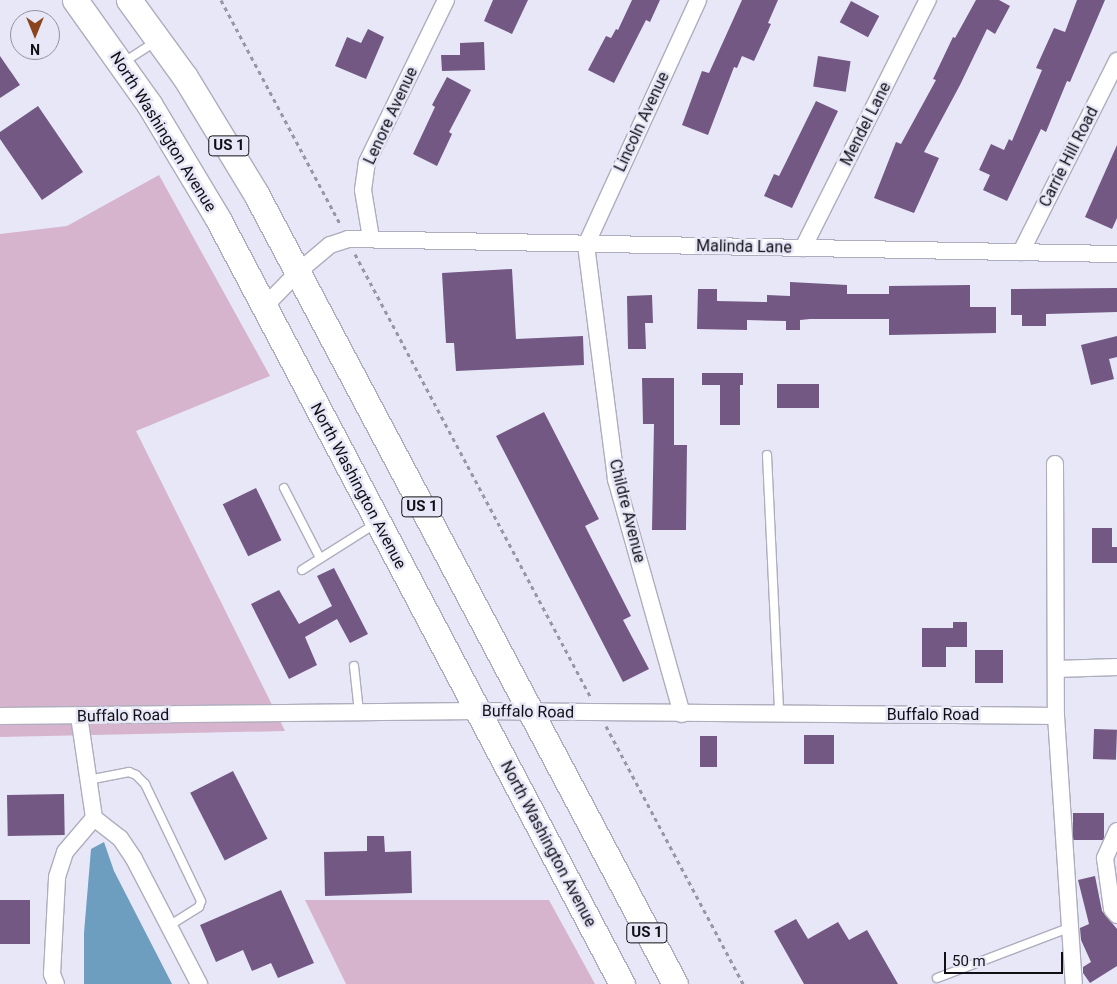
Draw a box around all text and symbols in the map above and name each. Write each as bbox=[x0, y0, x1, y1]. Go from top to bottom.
north arrow bbox=[10, 10, 60, 60]
text: N bbox=[30, 41, 40, 57]
street label: North Washington Avenue bbox=[106, 48, 220, 216]
street label: Lenore Avenue bbox=[360, 64, 422, 168]
street label: Lincoln Avenue bbox=[611, 69, 673, 175]
street label: Mendel Lane bbox=[837, 79, 895, 169]
street label: Carrie Hill Road bbox=[1035, 104, 1103, 210]
road number: US 1 bbox=[208, 134, 250, 158]
street label: Malinda Lane bbox=[696, 237, 792, 257]
street label: North Washington Avenue bbox=[306, 400, 410, 572]
street label: Childre Avenue bbox=[605, 457, 649, 565]
road number: US 1 bbox=[401, 494, 443, 520]
street label: Buffalo Road bbox=[482, 702, 574, 722]
street label: Buffalo Road bbox=[887, 705, 979, 725]
street label: Buffalo Road bbox=[77, 706, 169, 726]
street label: North Washington Avenue bbox=[496, 758, 600, 930]
road number: US 1 bbox=[626, 920, 668, 946]
scale bar bbox=[947, 942, 1066, 974]
text: 50 m bbox=[952, 952, 986, 970]

